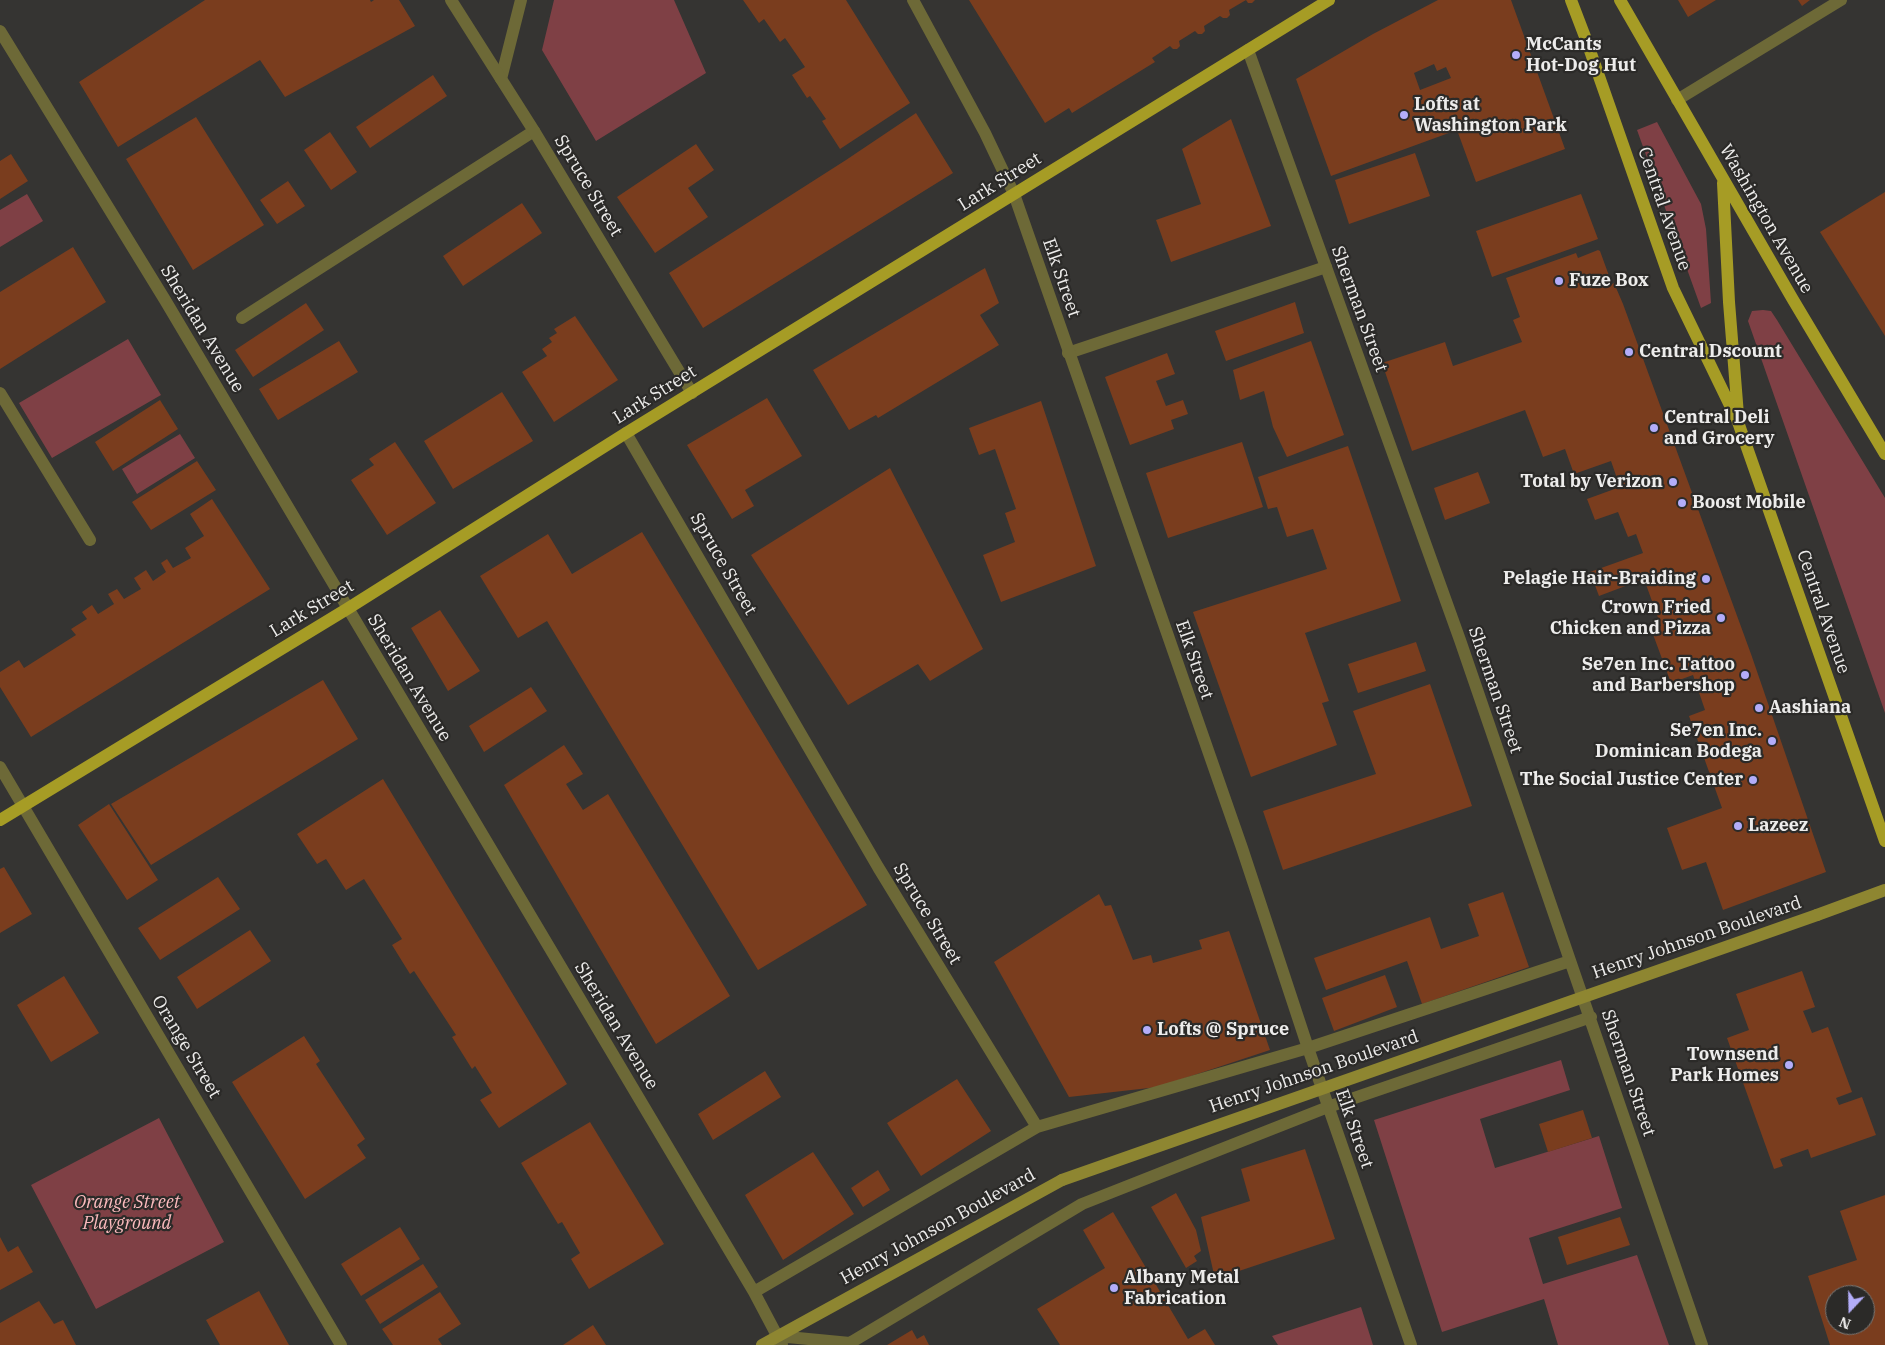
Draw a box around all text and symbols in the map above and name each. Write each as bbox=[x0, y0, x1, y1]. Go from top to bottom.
place label: McCants Hot-Dog Hut bbox=[1526, 34, 1636, 76]
marker: McCants Hot-Dog Hut bbox=[1510, 49, 1522, 61]
place label: Lofts at Washington Park bbox=[1414, 94, 1567, 136]
marker: Lofts at Washington Park bbox=[1398, 109, 1410, 121]
street label: Spruce Street bbox=[549, 131, 627, 241]
street label: Washington Avenue bbox=[1714, 141, 1818, 297]
street label: Central Avenue bbox=[1633, 144, 1695, 274]
street label: Lark Street bbox=[955, 148, 1045, 216]
street label: Elk Street bbox=[1037, 236, 1085, 320]
street label: Sherman Street bbox=[1326, 243, 1392, 375]
street label: Sheridan Avenue bbox=[155, 261, 249, 397]
place label: Fuze Box bbox=[1569, 270, 1649, 292]
marker: Fuze Box bbox=[1553, 275, 1565, 287]
place label: Central Dscount bbox=[1639, 341, 1782, 363]
marker: Central Dscount bbox=[1623, 346, 1635, 358]
street label: Lark Street bbox=[610, 361, 700, 429]
place label: Central Deli and Grocery bbox=[1664, 407, 1775, 449]
marker: Central Deli and Grocery bbox=[1648, 422, 1660, 434]
place label: Total by Verizon bbox=[1520, 471, 1663, 493]
marker: Total by Verizon bbox=[1667, 476, 1679, 488]
place label: Boost Mobile bbox=[1692, 492, 1806, 514]
marker: Boost Mobile bbox=[1676, 497, 1688, 509]
street label: Spruce Street bbox=[685, 509, 761, 619]
street label: Central Avenue bbox=[1792, 547, 1854, 677]
place label: Pelagie Hair-Braiding bbox=[1503, 568, 1696, 590]
marker: Pelagie Hair-Braiding bbox=[1700, 573, 1712, 585]
street label: Lark Street bbox=[266, 576, 358, 642]
place label: Crown Fried Chicken and Pizza bbox=[1550, 597, 1711, 640]
street label: Sheridan Avenue bbox=[362, 610, 456, 746]
marker: Crown Fried Chicken and Pizza bbox=[1715, 612, 1727, 624]
street label: Elk Street bbox=[1170, 618, 1218, 702]
street label: Sherman Street bbox=[1463, 624, 1527, 756]
place label: Se7en Inc. Tattoo and Barbershop bbox=[1582, 654, 1735, 696]
marker: Se7en Inc. Tattoo and Barbershop bbox=[1739, 669, 1751, 681]
place label: Aashiana bbox=[1769, 697, 1851, 719]
marker: Aashiana bbox=[1753, 702, 1765, 714]
place label: Se7en Inc. Dominican Bodega bbox=[1595, 720, 1762, 762]
marker: Se7en Inc. Dominican Bodega bbox=[1766, 735, 1778, 747]
place label: The Social Justice Center bbox=[1520, 769, 1743, 791]
marker: The Social Justice Center bbox=[1747, 774, 1759, 786]
place label: Lazeez bbox=[1748, 815, 1808, 837]
marker: Lazeez bbox=[1732, 820, 1744, 832]
street label: Spruce Street bbox=[888, 859, 966, 969]
street label: Henry Johnson Boulevard bbox=[1590, 892, 1804, 984]
street label: Sheridan Avenue bbox=[569, 958, 663, 1094]
street label: Orange Street bbox=[147, 992, 225, 1102]
street label: Sherman Street bbox=[1596, 1007, 1660, 1139]
place label: Lofts @ Spruce bbox=[1157, 1019, 1289, 1041]
marker: Lofts @ Spruce bbox=[1141, 1024, 1153, 1036]
street label: Henry Johnson Boulevard bbox=[1207, 1026, 1421, 1118]
place label: Townsend Park Homes bbox=[1671, 1044, 1779, 1086]
marker: Townsend Park Homes bbox=[1783, 1059, 1795, 1071]
street label: Elk Street bbox=[1330, 1087, 1378, 1171]
street label: Henry Johnson Boulevard bbox=[837, 1164, 1039, 1290]
park label: Orange Street Playground bbox=[74, 1192, 180, 1234]
place label: Albany Metal Fabrication bbox=[1124, 1267, 1239, 1310]
marker: Albany Metal Fabrication bbox=[1108, 1282, 1120, 1294]
north arrow bbox=[1825, 1285, 1875, 1335]
text: N bbox=[1837, 1313, 1853, 1333]

